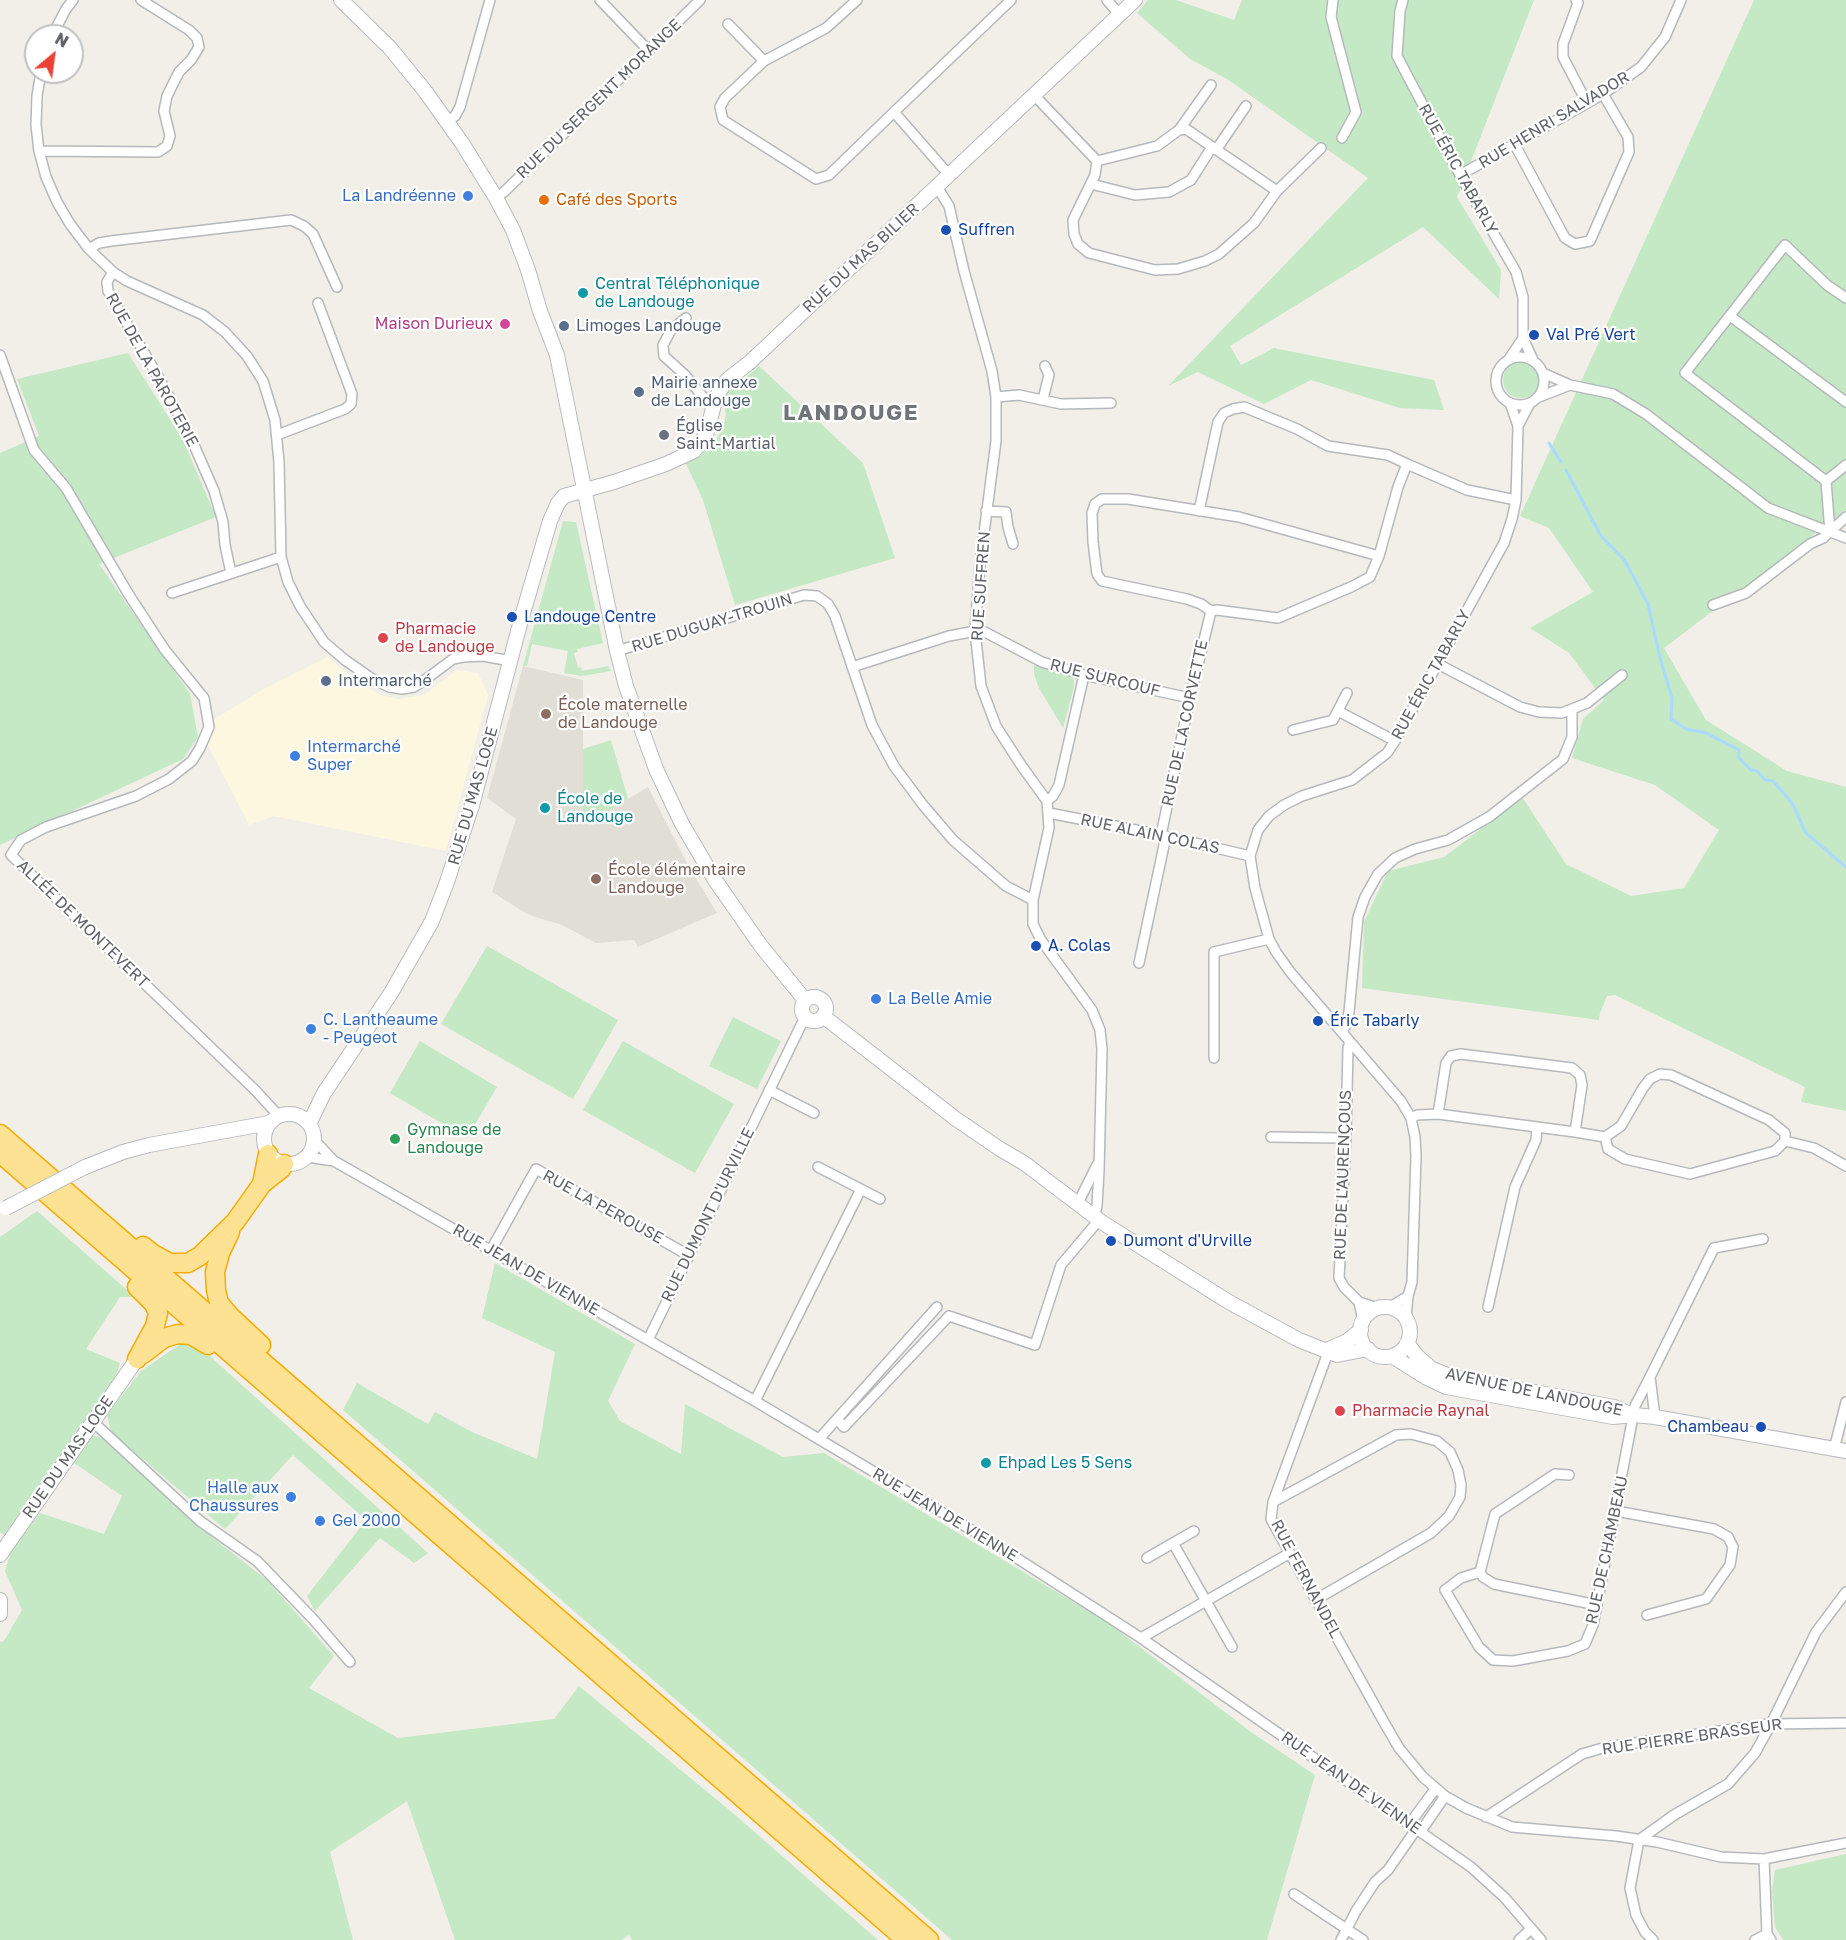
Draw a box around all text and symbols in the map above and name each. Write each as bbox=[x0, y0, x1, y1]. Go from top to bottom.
street label: RUE DU SERGENT MORANGE bbox=[513, 15, 685, 183]
north arrow bbox=[24, 24, 84, 84]
text: N bbox=[52, 28, 72, 52]
street label: RUE HENRI SALVADOR bbox=[1475, 67, 1633, 173]
street label: RUE ÉRIC TABARLY bbox=[1414, 101, 1502, 237]
place label: La Landréenne bbox=[342, 186, 456, 206]
marker: La Landréenne bbox=[461, 189, 475, 203]
place label: Café des Sports bbox=[556, 190, 678, 210]
marker: Café des Sports bbox=[537, 193, 551, 207]
street label: RUE DU MAS BILIER bbox=[799, 199, 923, 317]
place label: Suffren bbox=[958, 220, 1015, 240]
marker: Suffren bbox=[939, 223, 953, 237]
place label: Central Téléphonique de Landouge bbox=[595, 274, 760, 312]
marker: Central Téléphonique de Landouge bbox=[576, 286, 590, 300]
street label: RUE DE LA PAROTERIE bbox=[102, 290, 202, 450]
place label: Maison Durieux bbox=[375, 314, 493, 334]
place label: Limoges Landouge bbox=[576, 316, 721, 336]
marker: Maison Durieux bbox=[498, 317, 512, 331]
marker: Limoges Landouge bbox=[557, 319, 571, 333]
place label: Val Pré Vert bbox=[1546, 325, 1636, 345]
marker: Val Pré Vert bbox=[1527, 328, 1541, 342]
place label: Mairie annexe de Landouge bbox=[651, 373, 757, 411]
marker: Mairie annexe de Landouge bbox=[632, 385, 646, 399]
district label: LANDOUGE bbox=[783, 400, 919, 426]
place label: Église Saint-Martial bbox=[676, 416, 776, 454]
marker: Église Saint-Martial bbox=[657, 428, 671, 442]
street label: RUE SUFFREN bbox=[968, 531, 994, 641]
street label: RUE DUGUAY-TROUIN bbox=[629, 589, 795, 657]
place label: Landouge Centre bbox=[524, 607, 656, 627]
street label: RUE ÉRIC TABARLY bbox=[1387, 607, 1475, 743]
marker: Landouge Centre bbox=[505, 610, 519, 624]
place label: Pharmacie de Landouge bbox=[395, 619, 495, 657]
marker: Pharmacie de Landouge bbox=[376, 631, 390, 645]
street label: RUE DE LA CORVETTE bbox=[1158, 638, 1212, 808]
street label: RUE SURCOUF bbox=[1048, 655, 1162, 701]
place label: Intermarché bbox=[338, 671, 432, 691]
marker: Intermarché bbox=[319, 674, 333, 688]
place label: École maternelle de Landouge bbox=[558, 695, 688, 733]
marker: École maternelle de Landouge bbox=[539, 707, 553, 721]
street label: RUE DU MAS LOGE bbox=[444, 725, 502, 867]
place label: Intermarché Super bbox=[307, 737, 401, 775]
marker: Intermarché Super bbox=[288, 749, 302, 763]
place label: École de Landouge bbox=[557, 789, 633, 827]
marker: École de Landouge bbox=[538, 801, 552, 815]
street label: RUE ALAIN COLAS bbox=[1079, 810, 1221, 858]
street label: ALLÉE DE MONTEVERT bbox=[13, 856, 153, 992]
place label: École élémentaire Landouge bbox=[608, 860, 746, 898]
marker: École élémentaire Landouge bbox=[589, 872, 603, 886]
place label: A. Colas bbox=[1048, 936, 1111, 956]
marker: A. Colas bbox=[1029, 939, 1043, 953]
place label: La Belle Amie bbox=[888, 989, 992, 1009]
marker: La Belle Amie bbox=[869, 992, 883, 1006]
place label: C. Lantheaume - Peugeot bbox=[323, 1010, 438, 1048]
place label: Éric Tabarly bbox=[1330, 1011, 1419, 1031]
marker: Éric Tabarly bbox=[1311, 1014, 1325, 1028]
marker: C. Lantheaume - Peugeot bbox=[304, 1022, 318, 1036]
street label: RUE DE L'AURENÇOUS bbox=[1330, 1090, 1356, 1260]
place label: Gymnase de Landouge bbox=[407, 1120, 501, 1158]
street label: RUE DUMONT D'URVILLE bbox=[657, 1125, 759, 1305]
marker: Gymnase de Landouge bbox=[388, 1132, 402, 1146]
street label: RUE LA PEROUSE bbox=[539, 1166, 667, 1248]
street label: RUE JEAN DE VIENNE bbox=[449, 1220, 603, 1320]
place label: Dumont d'Urville bbox=[1123, 1231, 1252, 1251]
marker: Dumont d'Urville bbox=[1104, 1234, 1118, 1248]
street label: AVENUE DE LANDOUGE bbox=[1444, 1364, 1624, 1420]
street label: RUE DU MAS-LOGE bbox=[19, 1392, 117, 1522]
place label: Pharmacie Raynal bbox=[1352, 1401, 1489, 1421]
marker: Pharmacie Raynal bbox=[1333, 1404, 1347, 1418]
place label: Chambeau bbox=[1667, 1417, 1749, 1437]
marker: Chambeau bbox=[1754, 1420, 1768, 1434]
place label: Ehpad Les 5 Sens bbox=[998, 1453, 1132, 1473]
marker: Ehpad Les 5 Sens bbox=[979, 1456, 993, 1470]
street label: RUE JEAN DE VIENNE bbox=[869, 1464, 1021, 1566]
street label: RUE DE CHAMBEAU bbox=[1582, 1474, 1632, 1626]
place label: Halle aux Chaussures bbox=[189, 1478, 279, 1516]
marker: Halle aux Chaussures bbox=[284, 1490, 298, 1504]
place label: Gel 2000 bbox=[332, 1511, 401, 1531]
marker: Gel 2000 bbox=[313, 1514, 327, 1528]
street label: RUE FERNANDEL bbox=[1267, 1516, 1345, 1642]
street label: RUE PIERRE BRASSEUR bbox=[1601, 1715, 1783, 1759]
street label: RUE JEAN DE VIENNE bbox=[1277, 1727, 1425, 1839]

